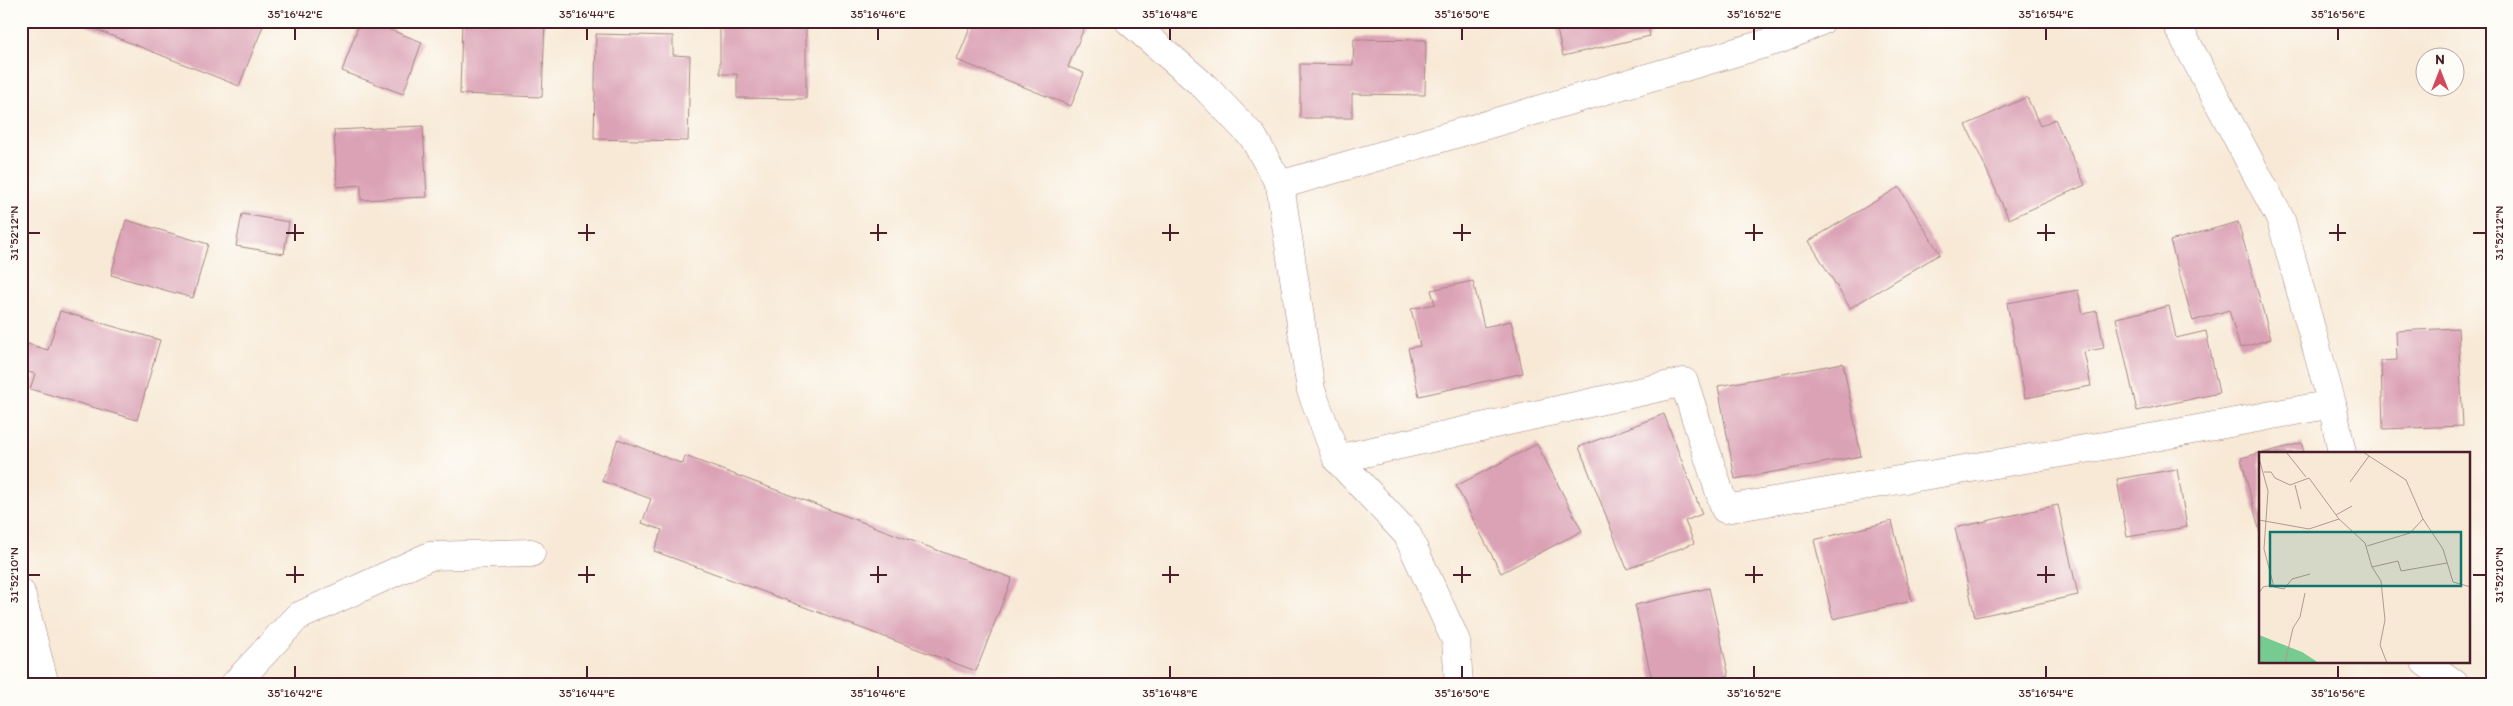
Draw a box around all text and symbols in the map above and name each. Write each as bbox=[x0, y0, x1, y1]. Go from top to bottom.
text: 35°16'42"E bbox=[267, 7, 323, 21]
text: 35°16'44"E bbox=[559, 7, 615, 21]
text: 35°16'46"E bbox=[850, 7, 906, 21]
text: 35°16'48"E bbox=[1142, 7, 1198, 21]
text: 35°16'50"E bbox=[1434, 7, 1490, 21]
text: 35°16'52"E bbox=[1727, 7, 1781, 21]
text: 35°16'54"E bbox=[2018, 7, 2074, 21]
text: 35°16'56"E bbox=[2311, 7, 2365, 21]
north arrow bbox=[2416, 48, 2466, 98]
text: N bbox=[2435, 51, 2445, 68]
text: 31°52'12"N bbox=[7, 206, 21, 260]
text: 31°52'12"N bbox=[2492, 206, 2506, 260]
inset map bbox=[2259, 452, 2470, 664]
text: 31°52'10"N bbox=[7, 547, 21, 603]
text: 31°52'10"N bbox=[2492, 547, 2506, 603]
text: 35°16'42"E bbox=[267, 686, 323, 700]
text: 35°16'44"E bbox=[559, 686, 615, 700]
text: 35°16'46"E bbox=[850, 686, 906, 700]
text: 35°16'48"E bbox=[1142, 686, 1198, 700]
text: 35°16'50"E bbox=[1434, 686, 1490, 700]
text: 35°16'52"E bbox=[1727, 686, 1781, 700]
text: 35°16'54"E bbox=[2018, 686, 2074, 700]
text: 35°16'56"E bbox=[2311, 686, 2365, 700]

